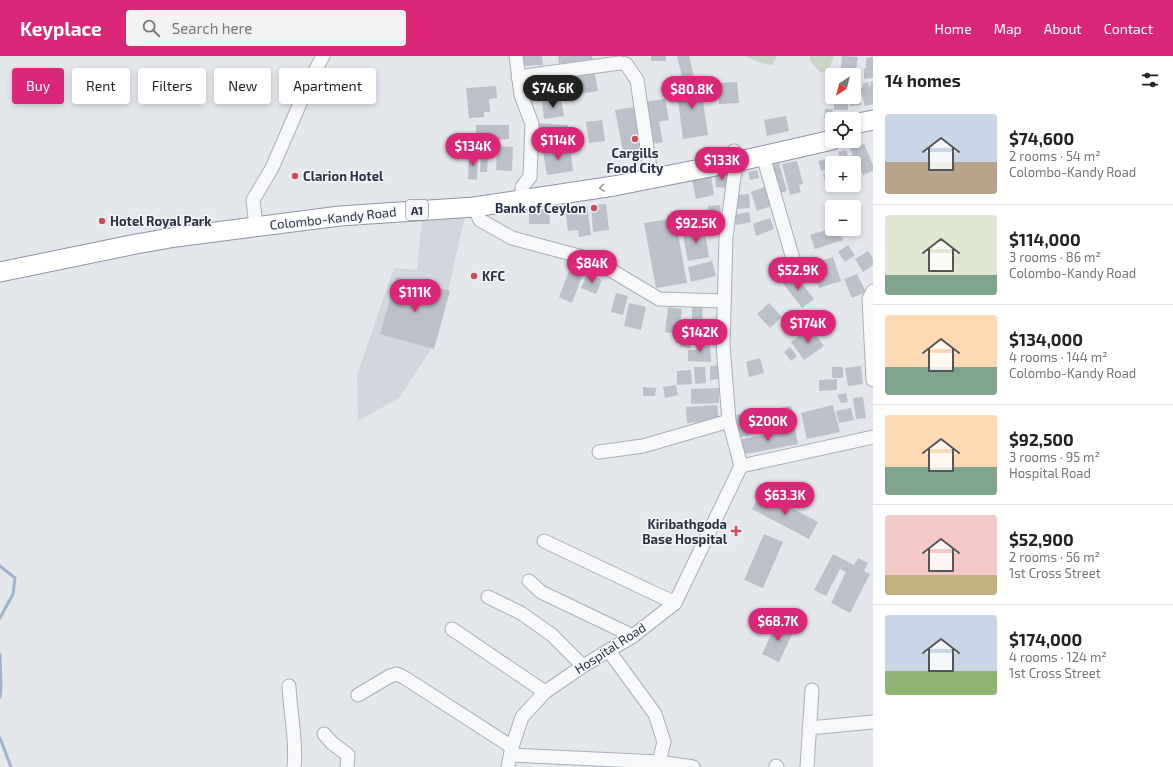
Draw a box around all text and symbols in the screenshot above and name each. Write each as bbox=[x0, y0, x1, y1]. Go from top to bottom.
search box bbox=[126, 10, 406, 46]
text: Keyplace bbox=[20, 17, 102, 40]
icon: search bbox=[140, 17, 162, 39]
text: Search here bbox=[172, 19, 252, 37]
text: Home bbox=[935, 20, 972, 37]
text: Map bbox=[994, 20, 1022, 37]
text: About bbox=[1044, 20, 1082, 37]
text: Contact bbox=[1104, 20, 1153, 37]
chip: Buy bbox=[12, 68, 64, 104]
chip: Rent bbox=[72, 68, 130, 104]
chip: Filters bbox=[138, 68, 206, 104]
chip: New bbox=[214, 68, 271, 104]
chip: Apartment bbox=[279, 68, 376, 104]
north arrow bbox=[825, 68, 861, 104]
map controls bbox=[825, 68, 861, 236]
icon: filters bbox=[1139, 69, 1161, 91]
text: 14 homes bbox=[885, 70, 961, 90]
pin: $74.6K bbox=[520, 75, 586, 109]
pin: $80.8K bbox=[659, 76, 725, 110]
text: $74.6K bbox=[532, 80, 574, 96]
text: $80.8K bbox=[670, 81, 714, 97]
button: locate bbox=[825, 112, 861, 148]
pin: $114K bbox=[530, 127, 586, 161]
text: $74,600 bbox=[1009, 128, 1074, 148]
icon: home bbox=[917, 130, 965, 178]
text: $114K bbox=[540, 132, 576, 148]
pin: $134K bbox=[445, 133, 501, 167]
marker: Cargills Food City bbox=[630, 134, 640, 144]
text: $134K bbox=[454, 138, 492, 154]
place label: Cargills Food City bbox=[607, 145, 664, 176]
pin: $133K bbox=[694, 147, 750, 181]
text: 2 rooms · 54 m² bbox=[1009, 148, 1101, 164]
text: $133K bbox=[704, 152, 740, 168]
button: + bbox=[825, 156, 861, 192]
text: Colombo-Kandy Road bbox=[1009, 164, 1136, 180]
place label: Clarion Hotel bbox=[303, 168, 384, 184]
marker: Clarion Hotel bbox=[290, 171, 300, 181]
one-way arrow bbox=[599, 183, 605, 192]
road number: A1 bbox=[406, 200, 428, 220]
place label: Bank of Ceylon bbox=[495, 200, 586, 216]
button: − bbox=[825, 200, 861, 236]
street label: Colombo-Kandy Road bbox=[269, 203, 397, 233]
marker: Bank of Ceylon bbox=[589, 203, 599, 213]
pin: $92.5K bbox=[663, 210, 729, 244]
place label: Hotel Royal Park bbox=[110, 213, 212, 229]
text: $92.5K bbox=[675, 215, 717, 231]
marker: Hotel Royal Park bbox=[97, 216, 107, 226]
text: $114,000 bbox=[1009, 229, 1081, 249]
icon: home bbox=[917, 231, 965, 279]
text: 3 rooms · 86 m² bbox=[1009, 249, 1101, 265]
pin: $84K bbox=[568, 250, 616, 284]
text: $84K bbox=[576, 255, 608, 271]
pin: $52.9K bbox=[765, 257, 831, 291]
text: $52.9K bbox=[777, 262, 819, 278]
text: Colombo-Kandy Road bbox=[1009, 265, 1136, 281]
place label: KFC bbox=[482, 268, 505, 284]
marker: KFC bbox=[469, 271, 479, 281]
pin: $111K bbox=[387, 279, 443, 313]
text: $111K bbox=[399, 284, 431, 300]
pin: $174K bbox=[780, 310, 836, 344]
text: $174K bbox=[790, 315, 826, 331]
pin: $142K bbox=[672, 319, 728, 353]
text: $142K bbox=[681, 324, 719, 340]
text: $134,000 bbox=[1009, 329, 1083, 349]
icon: home bbox=[917, 331, 965, 379]
text: 4 rooms · 144 m² bbox=[1009, 349, 1107, 365]
text: Colombo-Kandy Road bbox=[1009, 365, 1136, 381]
pin: $200K bbox=[740, 408, 796, 442]
text: $200K bbox=[748, 413, 788, 429]
text: $92,500 bbox=[1009, 429, 1074, 449]
icon: home bbox=[917, 431, 965, 479]
text: 3 rooms · 95 m² bbox=[1009, 449, 1100, 465]
text: Hospital Road bbox=[1009, 465, 1091, 481]
pin: $63.3K bbox=[752, 482, 818, 516]
text: $63.3K bbox=[764, 487, 806, 503]
place label: Kiribathgoda Base Hospital bbox=[642, 516, 728, 547]
marker: Kiribathgoda Base Hospital bbox=[730, 525, 742, 537]
text: $52,900 bbox=[1009, 529, 1074, 549]
icon: home bbox=[917, 531, 965, 579]
text: 2 rooms · 56 m² bbox=[1009, 549, 1100, 565]
text: 1st Cross Street bbox=[1009, 565, 1101, 581]
pin: $68.7K bbox=[745, 608, 811, 642]
text: $68.7K bbox=[757, 613, 799, 629]
street label: Hospital Road bbox=[571, 619, 649, 677]
text: $174,000 bbox=[1009, 629, 1082, 649]
icon: home bbox=[917, 631, 965, 679]
text: 4 rooms · 124 m² bbox=[1009, 649, 1107, 665]
text: 1st Cross Street bbox=[1009, 665, 1101, 681]

